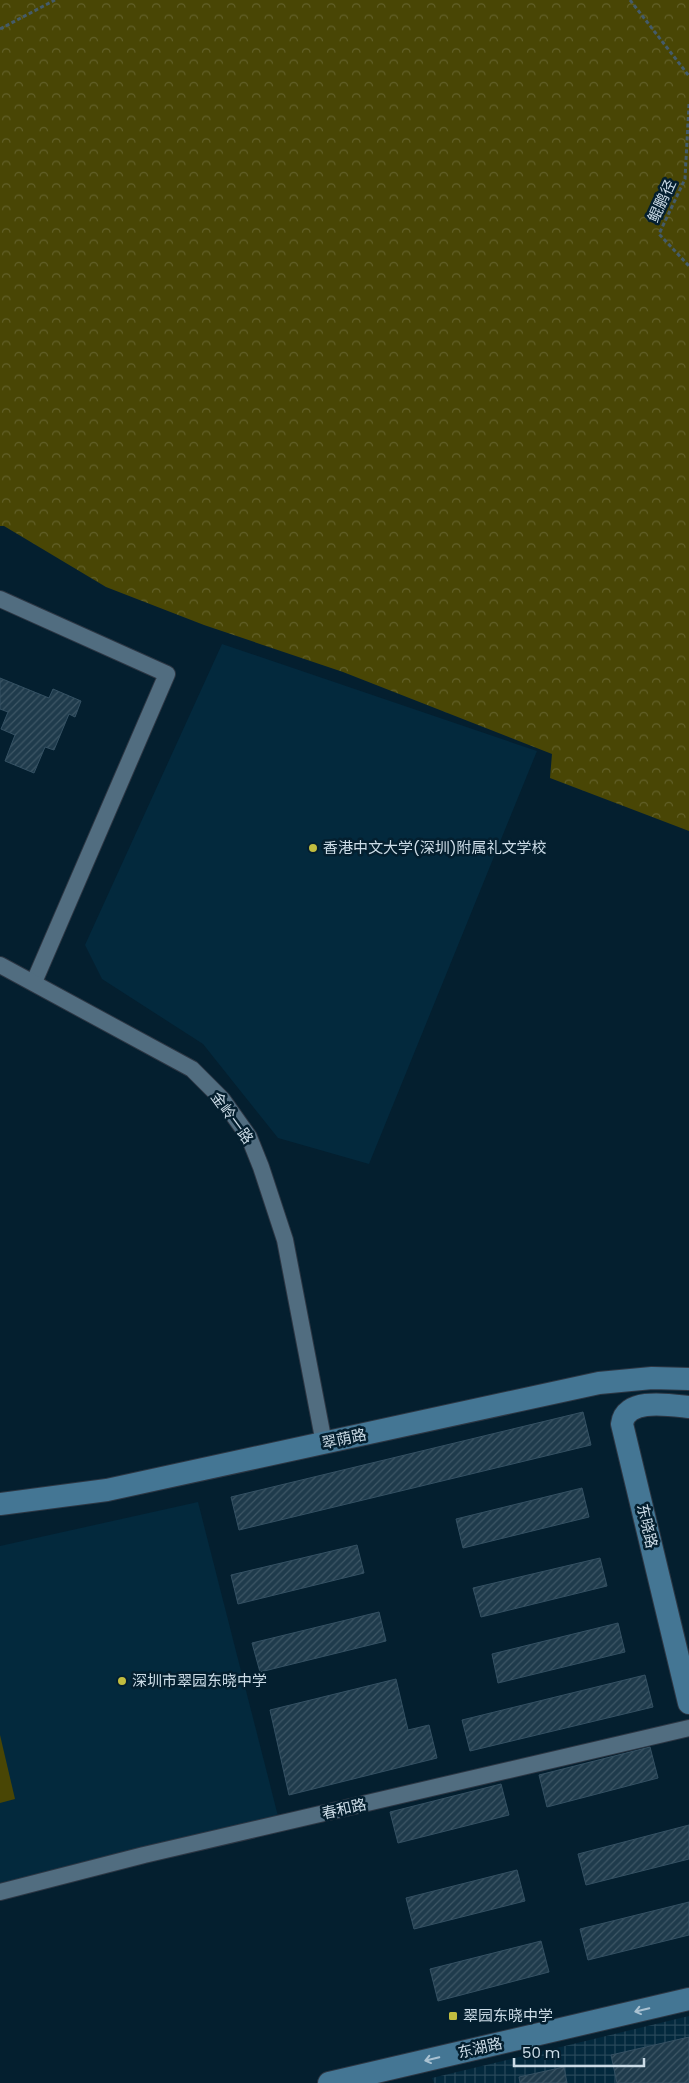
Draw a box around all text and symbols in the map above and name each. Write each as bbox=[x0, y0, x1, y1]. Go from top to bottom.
street label: 鲲鹏径 bbox=[643, 176, 681, 226]
place label: 香港中文大学(深圳)附属礼文学校 bbox=[323, 837, 547, 858]
marker: 香港中文大学(深圳)附属礼文学校 bbox=[307, 842, 319, 854]
street label: 金岭一路 bbox=[206, 1087, 259, 1148]
street label: 翠荫路 bbox=[320, 1424, 368, 1453]
street label: 东晓路 bbox=[632, 1502, 663, 1550]
place label: 深圳市翠园东晓中学 bbox=[132, 1670, 267, 1691]
marker: 深圳市翠园东晓中学 bbox=[116, 1675, 128, 1687]
street label: 春和路 bbox=[320, 1793, 368, 1824]
place label: 翠园东晓中学 bbox=[463, 2005, 553, 2026]
one-way arrow bbox=[634, 2006, 650, 2015]
marker: 翠园东晓中学 bbox=[447, 2010, 459, 2022]
street label: 东湖路 bbox=[456, 2032, 504, 2063]
scale bar bbox=[514, 2036, 644, 2068]
text: 50 m bbox=[522, 2042, 560, 2063]
one-way arrow bbox=[425, 2055, 441, 2064]

